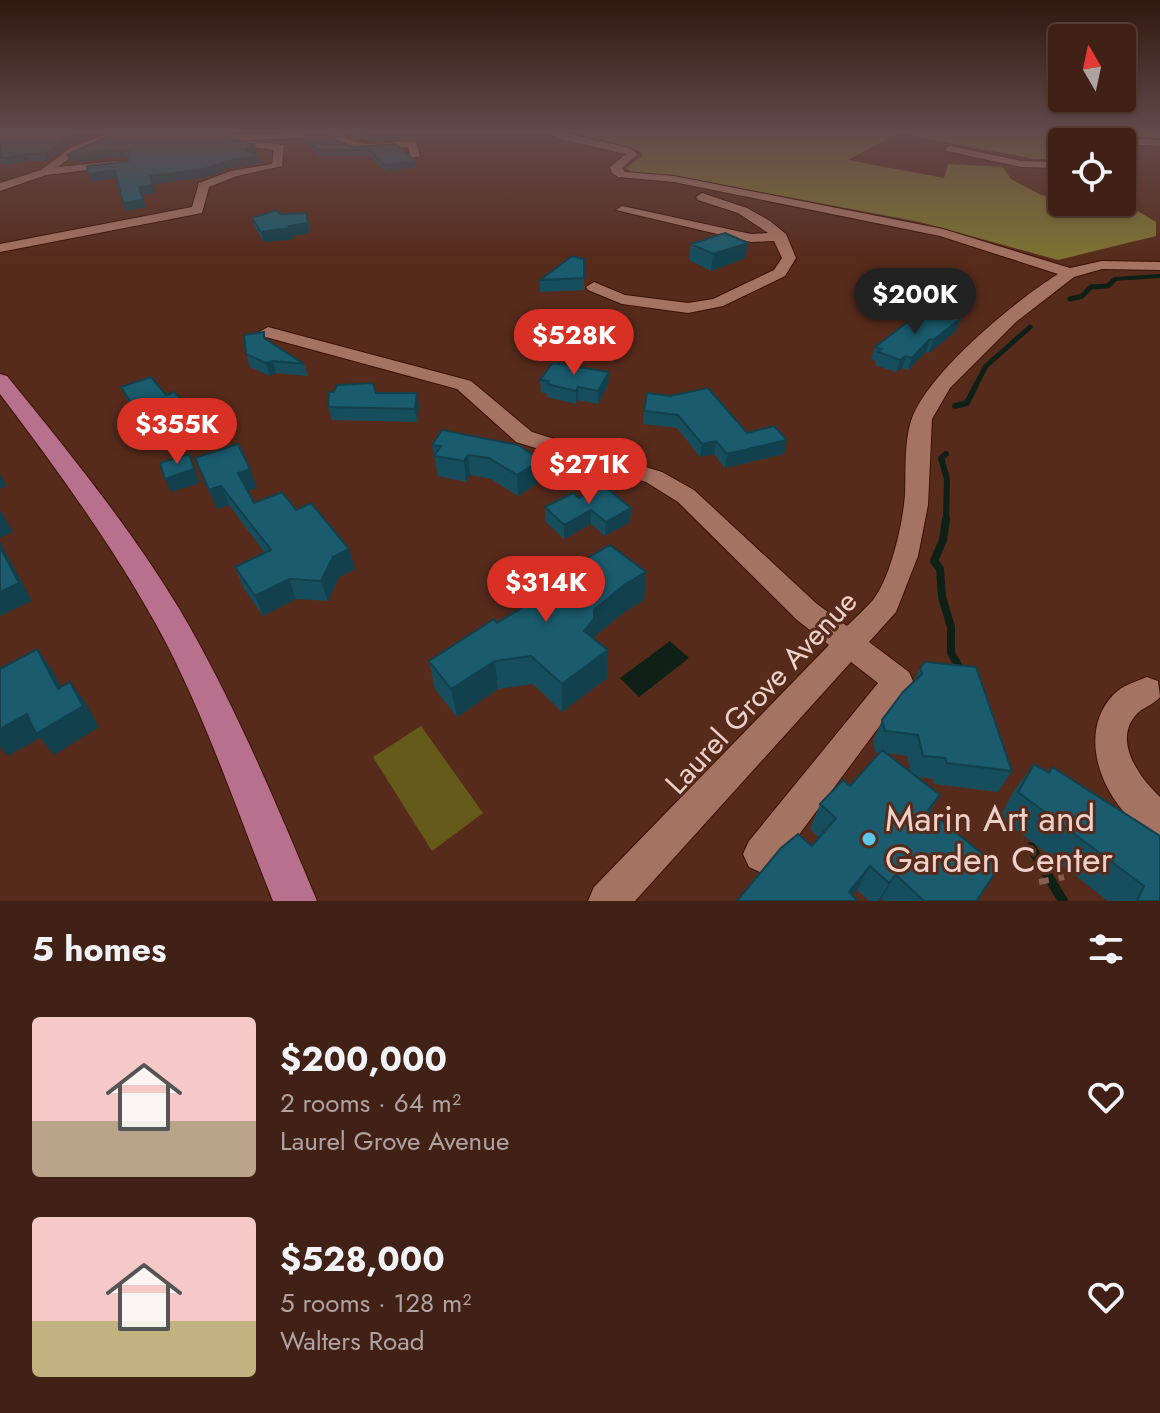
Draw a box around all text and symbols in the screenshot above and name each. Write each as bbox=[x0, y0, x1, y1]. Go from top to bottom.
north arrow bbox=[1048, 24, 1136, 112]
map controls bbox=[1048, 24, 1136, 216]
button: locate bbox=[1048, 128, 1136, 216]
pin: $200K bbox=[859, 268, 971, 336]
text: $200K bbox=[872, 275, 958, 313]
pin: $528K bbox=[518, 309, 630, 377]
text: $528K bbox=[532, 316, 616, 354]
pin: $355K bbox=[121, 398, 233, 466]
text: $355K bbox=[135, 405, 219, 443]
pin: $271K bbox=[533, 438, 645, 506]
text: $271K bbox=[549, 445, 629, 483]
pin: $314K bbox=[490, 556, 602, 624]
text: $314K bbox=[505, 563, 587, 601]
street label: Laurel Grove Avenue bbox=[655, 581, 867, 803]
place label: Marin Art and Garden Center bbox=[885, 792, 1114, 885]
marker: Marin Art and Garden Center bbox=[860, 830, 878, 848]
text: 5 homes bbox=[32, 925, 166, 974]
icon: filters bbox=[1084, 927, 1128, 971]
text: $200,000 bbox=[280, 1035, 447, 1084]
icon: home bbox=[96, 1049, 192, 1145]
icon: heart bbox=[1084, 1075, 1128, 1119]
text: 2 rooms · 64 m² bbox=[280, 1084, 461, 1122]
text: Laurel Grove Avenue bbox=[280, 1122, 509, 1160]
text: $528,000 bbox=[280, 1235, 445, 1284]
icon: home bbox=[96, 1249, 192, 1345]
icon: heart bbox=[1084, 1275, 1128, 1319]
text: 5 rooms · 128 m² bbox=[280, 1284, 471, 1322]
text: Walters Road bbox=[280, 1322, 425, 1360]

